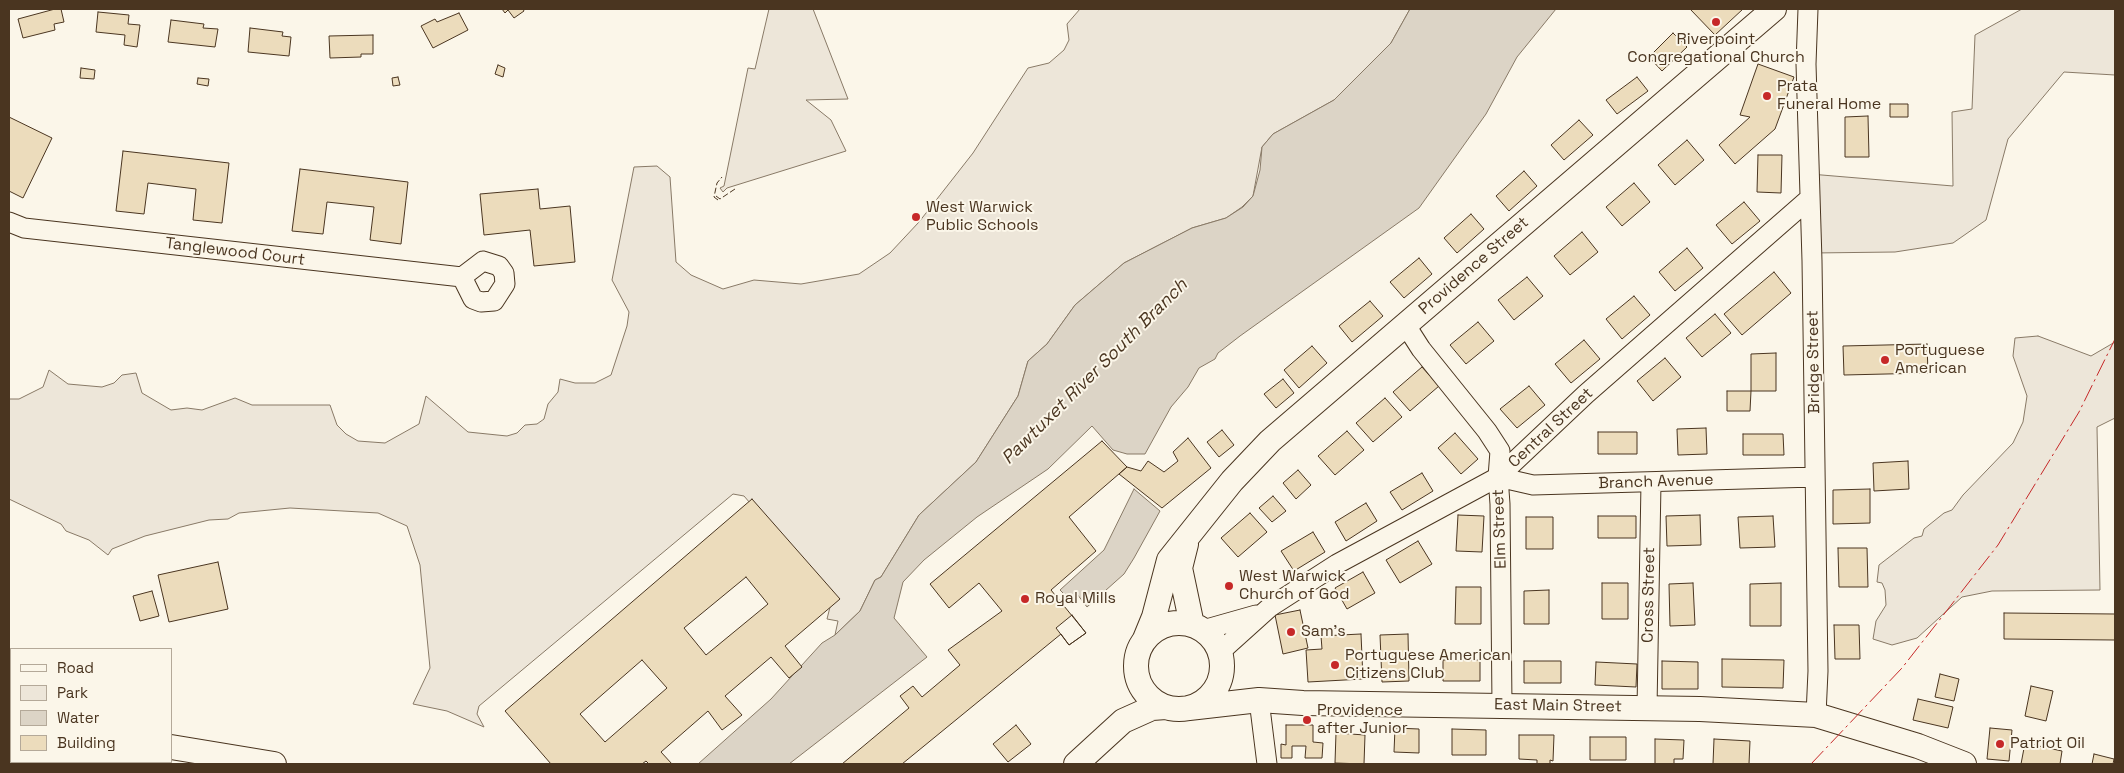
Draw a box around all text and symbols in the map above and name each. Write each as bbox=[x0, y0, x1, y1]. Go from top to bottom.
marker: Riverpoint Congregational Church bbox=[1710, 16, 1722, 28]
place label: Riverpoint Congregational Church bbox=[1627, 30, 1805, 68]
place label: Prata Funeral Home bbox=[1777, 77, 1881, 115]
marker: Prata Funeral Home bbox=[1761, 90, 1773, 102]
place label: West Warwick Public Schools bbox=[926, 198, 1039, 236]
marker: West Warwick Public Schools bbox=[910, 211, 922, 223]
street label: Providence Street bbox=[1415, 213, 1533, 319]
street label: Tanglewood Court bbox=[164, 234, 306, 270]
water label: Pawtuxet River South Branch bbox=[998, 275, 1192, 469]
street label: Bridge Street bbox=[1803, 310, 1825, 414]
place label: Portuguese American bbox=[1895, 341, 1985, 379]
marker: Portuguese American bbox=[1879, 354, 1891, 366]
street label: Central Street bbox=[1505, 384, 1597, 472]
street label: Branch Avenue bbox=[1598, 470, 1714, 494]
street label: Elm Street bbox=[1489, 489, 1511, 569]
street label: Cross Street bbox=[1639, 547, 1659, 643]
place label: West Warwick Church of God bbox=[1239, 567, 1349, 605]
marker: West Warwick Church of God bbox=[1223, 580, 1235, 592]
place label: Royal Mills bbox=[1035, 589, 1116, 609]
marker: Royal Mills bbox=[1019, 593, 1031, 605]
place label: Sam's bbox=[1301, 622, 1346, 642]
marker: Sam's bbox=[1285, 626, 1297, 638]
place label: Portuguese American Citizens Club bbox=[1345, 646, 1511, 684]
legend bbox=[10, 648, 172, 763]
text: Road bbox=[57, 658, 94, 677]
marker: Portuguese American Citizens Club bbox=[1329, 659, 1341, 671]
text: Park bbox=[57, 683, 88, 702]
street label: East Main Street bbox=[1494, 695, 1622, 717]
place label: Providence after Junior bbox=[1317, 701, 1408, 739]
text: Water bbox=[57, 708, 99, 727]
marker: Providence after Junior bbox=[1301, 714, 1313, 726]
text: Building bbox=[57, 733, 116, 752]
place label: Patriot Oil bbox=[2010, 734, 2085, 754]
marker: Patriot Oil bbox=[1994, 738, 2006, 750]

